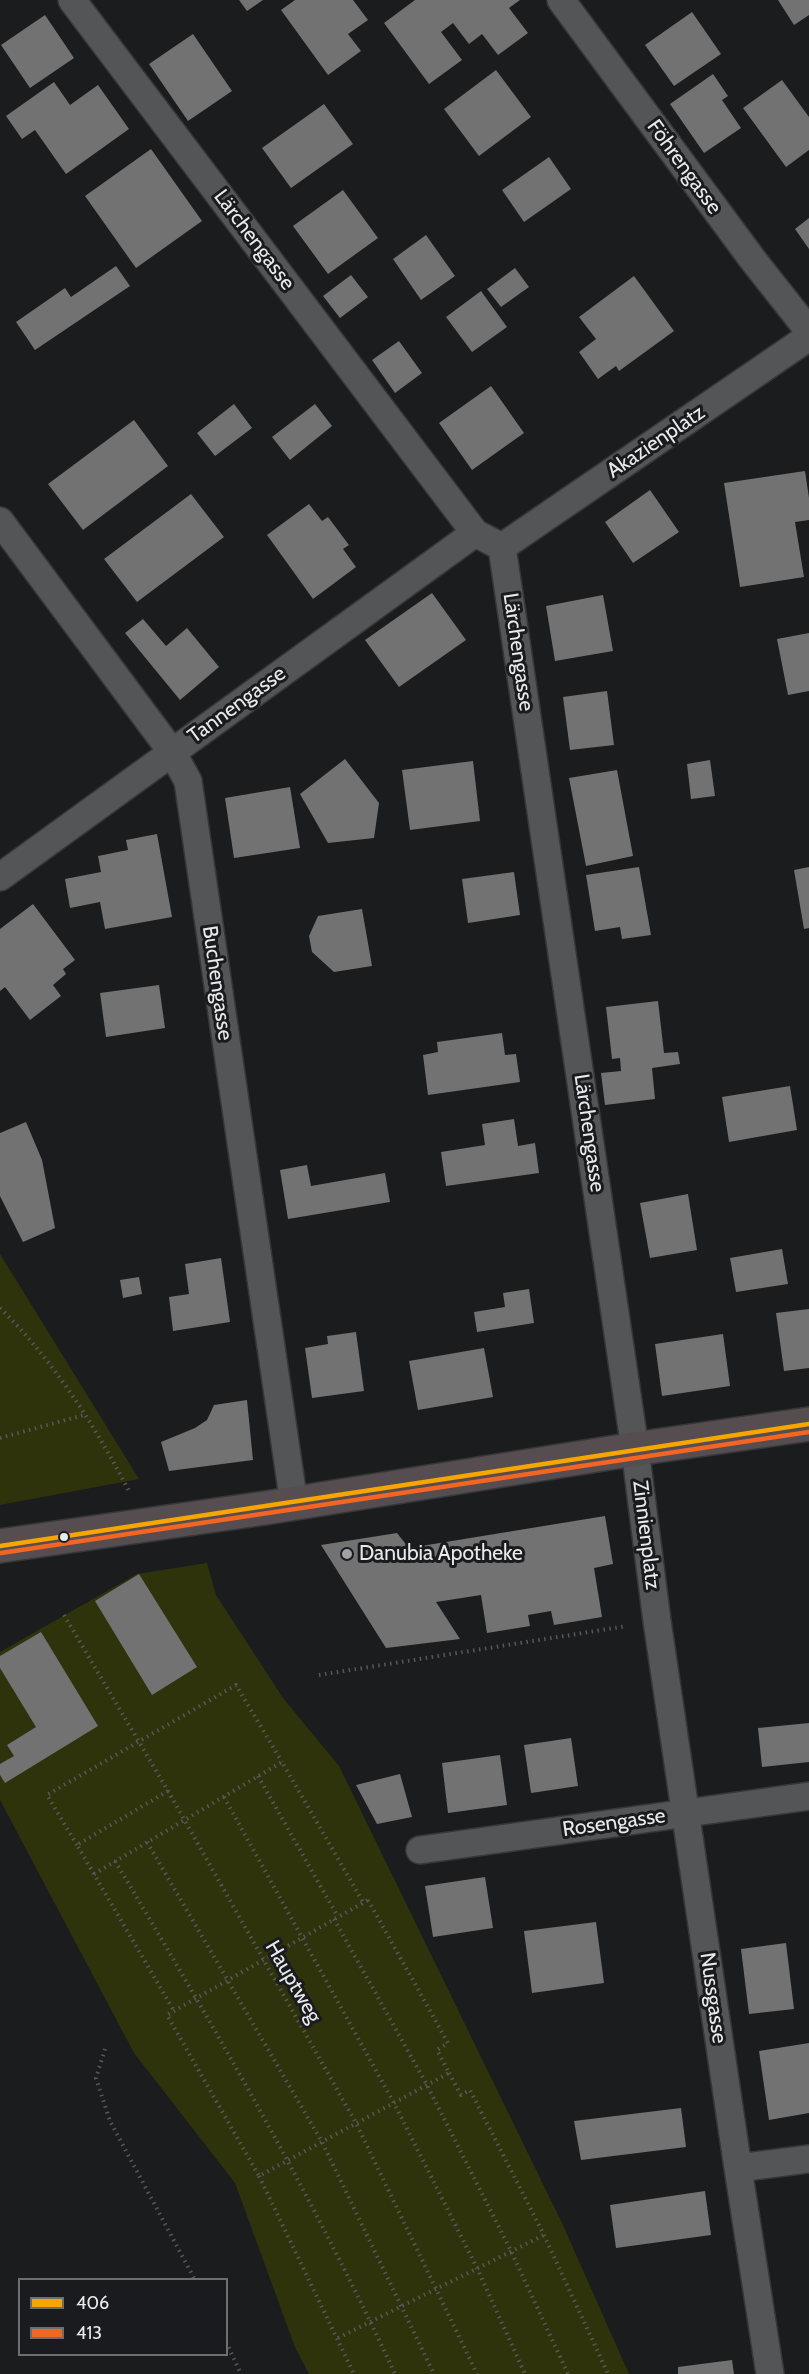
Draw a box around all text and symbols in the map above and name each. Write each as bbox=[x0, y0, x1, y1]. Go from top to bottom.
street label: Föhrengasse bbox=[641, 115, 727, 219]
street label: Lärchengasse bbox=[208, 185, 300, 295]
street label: Akazienplatz bbox=[602, 400, 710, 484]
street label: Lärchengasse bbox=[497, 591, 539, 713]
street label: Tannengasse bbox=[183, 661, 291, 749]
street label: Buchengasse bbox=[196, 924, 238, 1042]
street label: Lärchengasse bbox=[568, 1072, 610, 1194]
street label: Zinnienplatz bbox=[627, 1479, 665, 1591]
unlabelled marker bbox=[58, 1531, 70, 1543]
place label: Danubia Apotheke bbox=[359, 1541, 523, 1567]
marker: Danubia Apotheke bbox=[340, 1547, 354, 1561]
street label: Rosengasse bbox=[561, 1803, 667, 1843]
street label: Hauptweg bbox=[259, 1936, 327, 2028]
street label: Nussgasse bbox=[694, 1951, 732, 2045]
legend bbox=[18, 2278, 228, 2356]
text: 406 bbox=[76, 2292, 109, 2314]
text: 413 bbox=[76, 2322, 102, 2344]

